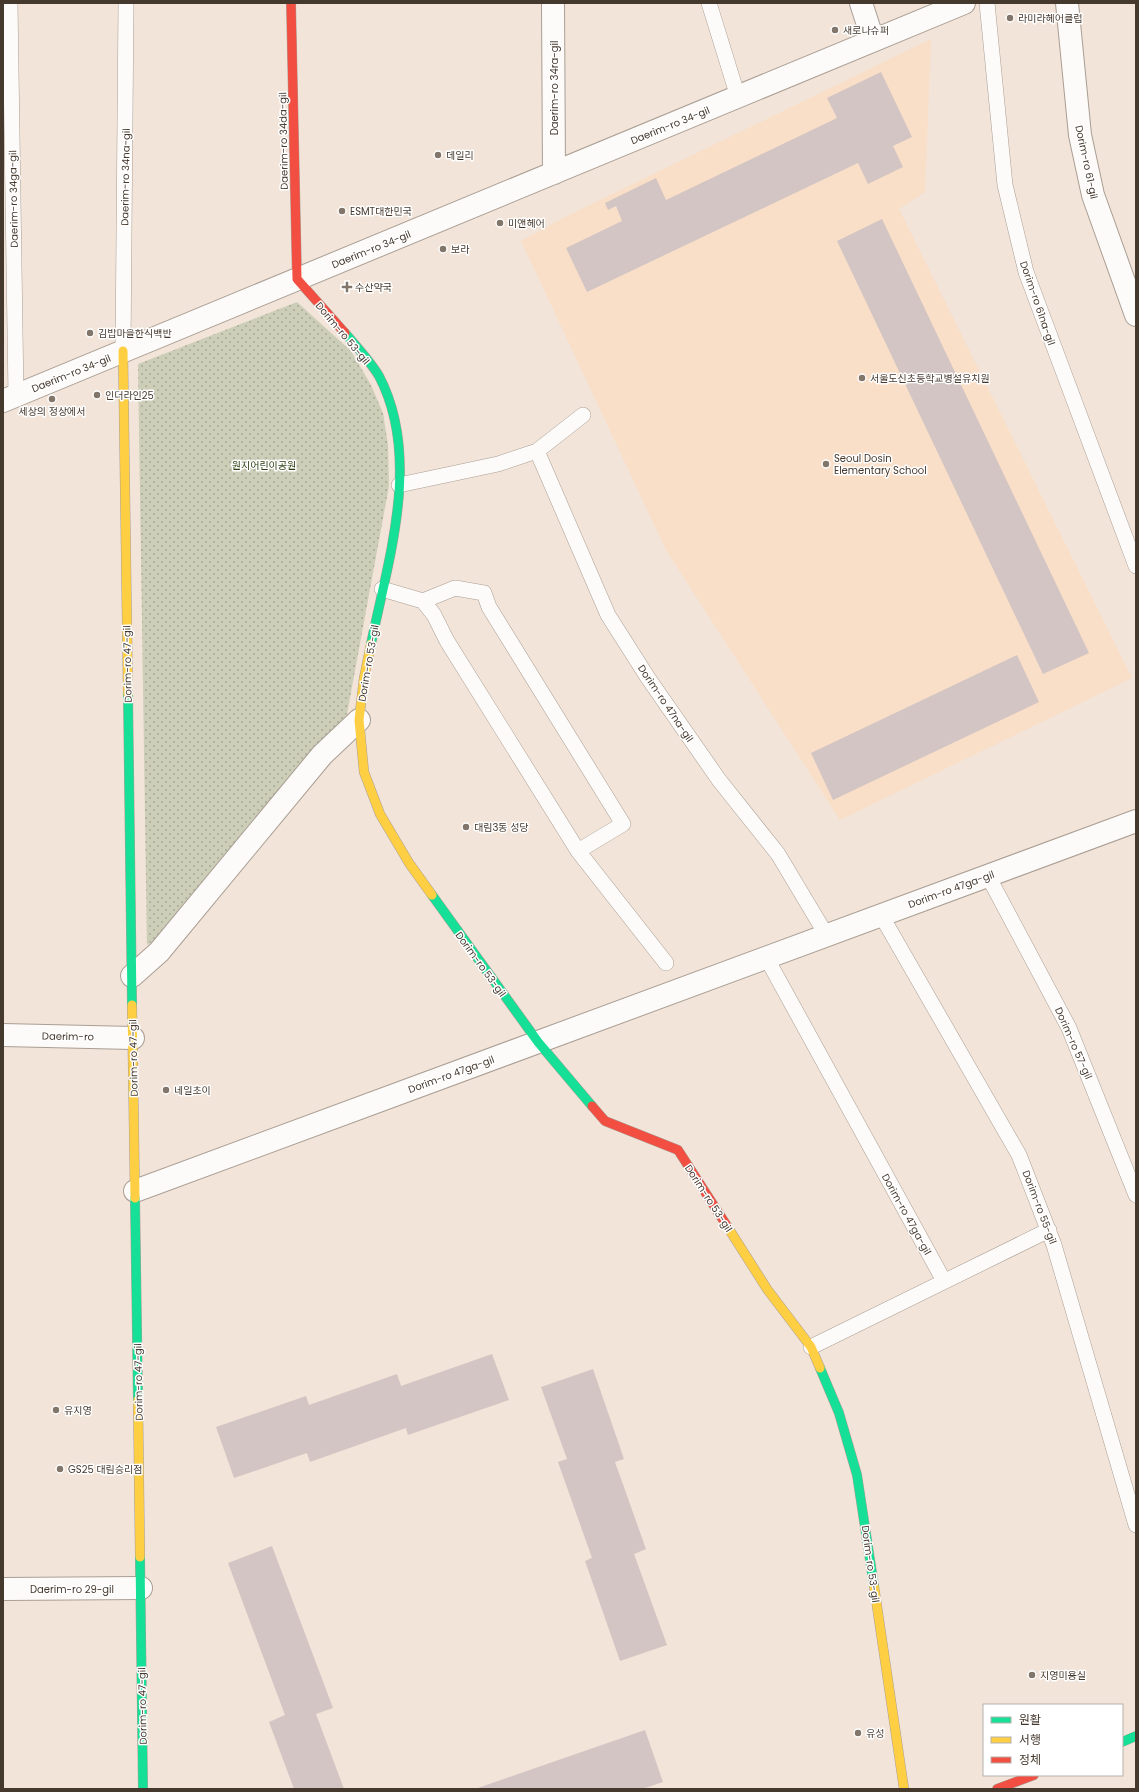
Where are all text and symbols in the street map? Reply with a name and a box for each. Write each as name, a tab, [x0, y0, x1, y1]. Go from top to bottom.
place label: 라미라헤어클럽	[1018, 11, 1082, 26]
marker: 라미라헤어클럽	[1005, 13, 1015, 23]
place label: 새로나슈퍼	[843, 23, 889, 38]
marker: 새로나슈퍼	[830, 25, 840, 35]
street label: Daerim-ro 34ra-gil	[547, 41, 562, 135]
street label: Daerim-ro 34da-gil	[275, 92, 292, 190]
street label: Daerim-ro 34-gil	[628, 103, 712, 148]
street label: Dorim-ro 61-gil	[1071, 124, 1102, 200]
street label: Daerim-ro 34na-gil	[117, 128, 134, 226]
place label: 데일리	[446, 148, 474, 163]
street label: Daerim-ro 34ga-gil	[5, 150, 22, 248]
marker: 데일리	[433, 150, 443, 160]
place label: ESMT대한민국	[350, 204, 412, 219]
marker: ESMT대한민국	[337, 206, 347, 216]
place label: 미앤헤어	[508, 216, 545, 231]
marker: 미앤헤어	[495, 218, 505, 228]
street label: Daerim-ro 34-gil	[329, 227, 413, 272]
place label: 보라	[451, 242, 470, 257]
marker: 보라	[438, 244, 448, 254]
street label: Dorim-ro 61na-gil	[1016, 259, 1059, 347]
place label: 수산약국	[355, 280, 392, 295]
marker: 수산약국	[342, 282, 352, 292]
street label: Dorim-ro 53-gil	[312, 299, 373, 368]
place label: 김밥마을한식백반	[98, 326, 172, 341]
marker: 김밥마을한식백반	[85, 328, 95, 338]
street label: Daerim-ro 34-gil	[29, 351, 113, 396]
place label: 서울도신초등학교병설유치원	[870, 371, 990, 386]
marker: 서울도신초등학교병설유치원	[857, 373, 867, 383]
place label: 인더라인25	[105, 388, 154, 403]
marker: 인더라인25	[92, 390, 102, 400]
marker: 세상의 정상에서	[47, 394, 57, 404]
place label: 세상의 정상에서	[18, 404, 86, 419]
place label: Seoul Dosin Elementary School	[834, 451, 927, 478]
park label: 원지어린이공원	[232, 458, 296, 473]
marker: Seoul Dosin Elementary School	[821, 459, 831, 469]
street label: Dorim-ro 53-gil	[354, 624, 383, 703]
street label: Dorim-ro 47-gil	[119, 625, 136, 703]
street label: Dorim-ro 47na-gil	[634, 662, 697, 745]
place label: 대림3동 성당	[474, 820, 529, 835]
marker: 대림3동 성당	[461, 822, 471, 832]
street label: Dorim-ro 47ga-gil	[906, 867, 996, 912]
street label: Dorim-ro 53-gil	[452, 928, 509, 1000]
street label: Dorim-ro 57-gil	[1051, 1005, 1096, 1082]
street label: Dorim-ro 47-gil	[125, 1019, 142, 1097]
street label: Daerim-ro	[42, 1029, 94, 1044]
street label: Dorim-ro 47ga-gil	[406, 1052, 496, 1097]
place label: 네일초이	[174, 1083, 211, 1098]
marker: 네일초이	[161, 1085, 171, 1095]
street label: Dorim-ro 53-gil	[681, 1162, 736, 1235]
street label: Dorim-ro 55-gil	[1019, 1168, 1061, 1246]
street label: Dorim-ro 47ga-gil	[878, 1171, 935, 1258]
street label: Dorim-ro 47-gil	[130, 1343, 147, 1421]
place label: 유지영	[64, 1403, 92, 1418]
marker: 유지영	[51, 1405, 61, 1415]
place label: GS25 대림승리점	[68, 1462, 142, 1477]
marker: GS25 대림승리점	[55, 1464, 65, 1474]
street label: Dorim-ro 53-gil	[858, 1525, 883, 1604]
street label: Daerim-ro 29-gil	[30, 1582, 114, 1597]
street label: Dorim-ro 47-gil	[134, 1667, 151, 1745]
place label: 지영미용실	[1040, 1668, 1086, 1683]
marker: 지영미용실	[1027, 1670, 1037, 1680]
legend	[983, 1704, 1123, 1776]
text: 원활	[1019, 1711, 1041, 1728]
place label: 유성	[866, 1726, 884, 1741]
marker: 유성	[853, 1728, 863, 1738]
text: 서행	[1019, 1731, 1041, 1748]
text: 정체	[1019, 1751, 1041, 1768]

